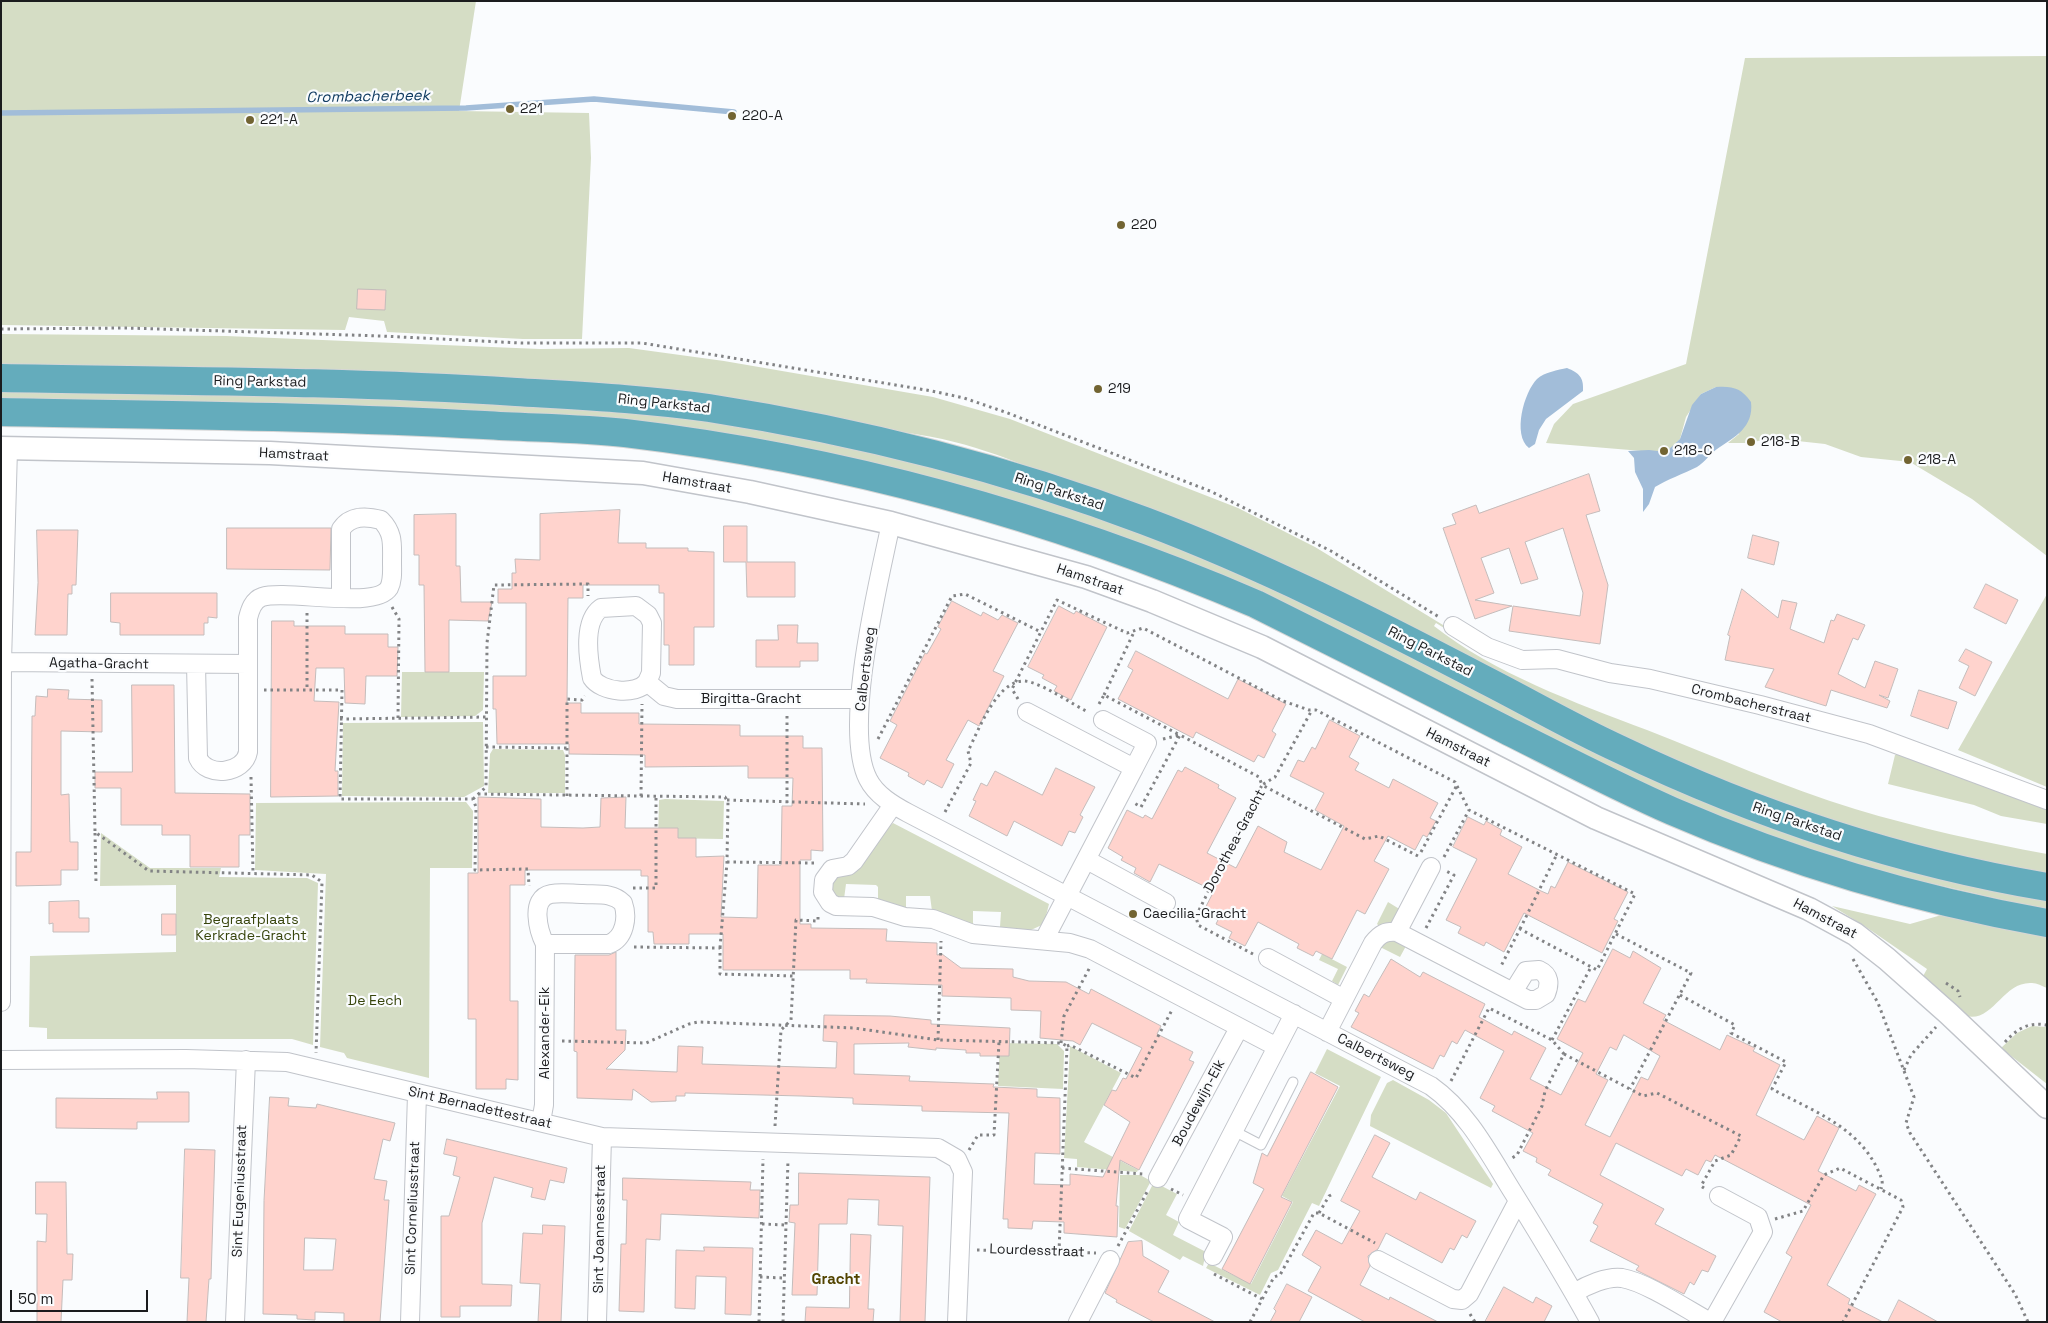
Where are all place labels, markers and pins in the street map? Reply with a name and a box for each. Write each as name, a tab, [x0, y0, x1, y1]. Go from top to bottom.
place label: 221	[520, 101, 543, 117]
marker: 221	[504, 103, 516, 115]
place label: 220-A	[742, 108, 783, 124]
marker: 220-A	[726, 110, 738, 122]
place label: 221-A	[260, 112, 298, 128]
marker: 221-A	[244, 114, 256, 126]
place label: 220	[1131, 217, 1157, 233]
marker: 220	[1115, 219, 1127, 231]
place label: 219	[1108, 381, 1131, 397]
marker: 219	[1092, 383, 1104, 395]
place label: 218-B	[1761, 434, 1800, 450]
marker: 218-B	[1745, 436, 1757, 448]
place label: 218-C	[1674, 443, 1712, 459]
marker: 218-C	[1658, 445, 1670, 457]
place label: 218-A	[1918, 452, 1956, 468]
marker: 218-A	[1902, 454, 1914, 466]
place label: Caecilia-Gracht	[1143, 906, 1246, 922]
marker: Caecilia-Gracht	[1127, 908, 1139, 920]

